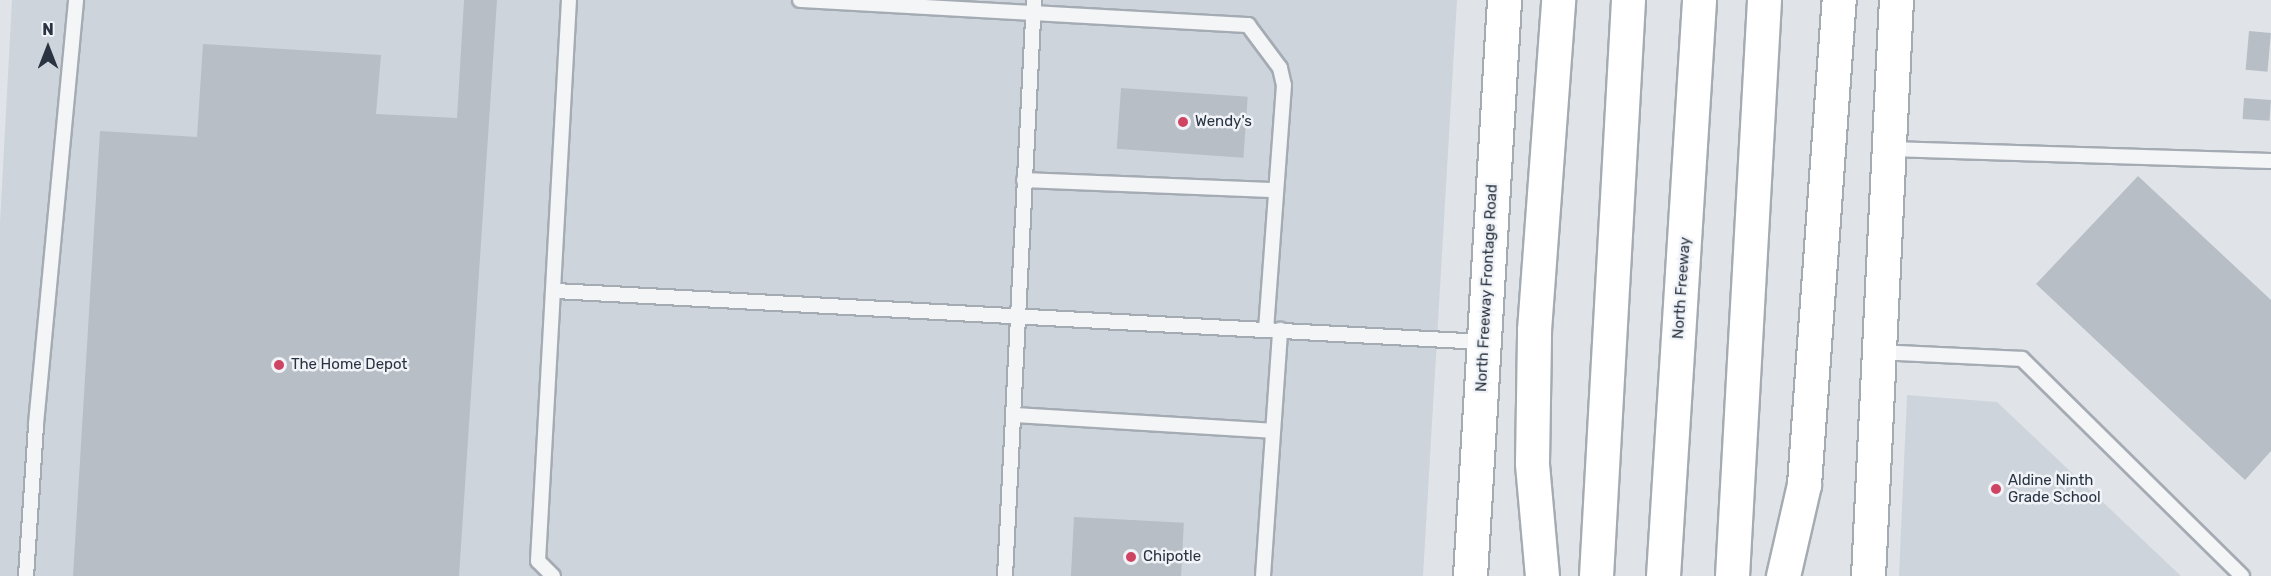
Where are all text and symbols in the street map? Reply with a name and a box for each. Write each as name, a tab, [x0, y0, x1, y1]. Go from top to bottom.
north arrow	[18, 18, 78, 78]
text: N	[42, 20, 54, 39]
place label: Wendy's	[1195, 113, 1252, 131]
marker: Wendy's	[1176, 115, 1190, 129]
street label: North Freeway Frontage Road	[1473, 183, 1501, 393]
street label: North Freeway	[1669, 236, 1695, 340]
place label: The Home Depot	[291, 356, 407, 374]
marker: The Home Depot	[272, 358, 286, 372]
place label: Aldine Ninth Grade School	[2008, 471, 2101, 506]
marker: Aldine Ninth Grade School	[1989, 482, 2003, 496]
place label: Chipotle	[1143, 548, 1201, 566]
marker: Chipotle	[1124, 550, 1138, 564]

